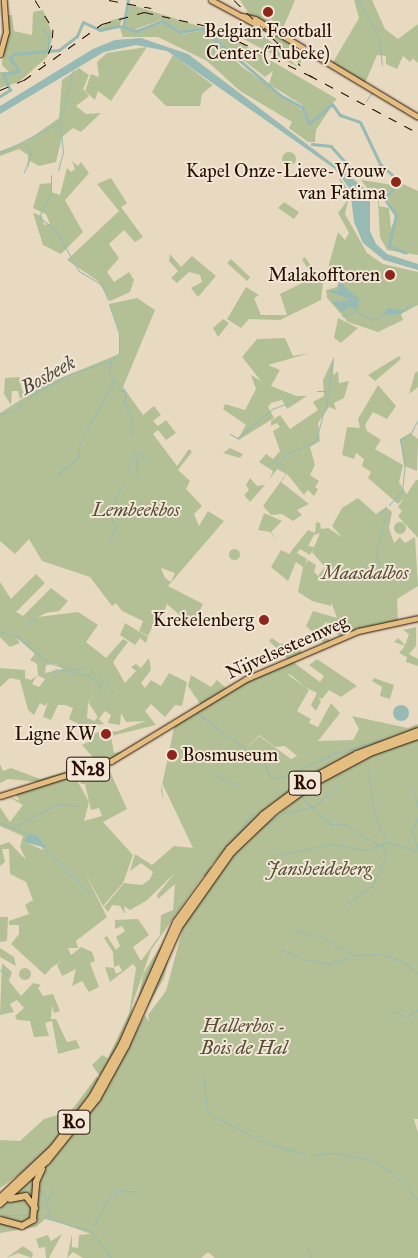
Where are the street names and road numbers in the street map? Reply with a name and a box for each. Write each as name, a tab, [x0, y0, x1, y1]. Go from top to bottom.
street label: Nijvelsesteenweg	[222, 610, 352, 684]
road number: N28	[66, 754, 110, 784]
road number: R0	[288, 768, 322, 798]
road number: R0	[56, 1106, 92, 1138]

